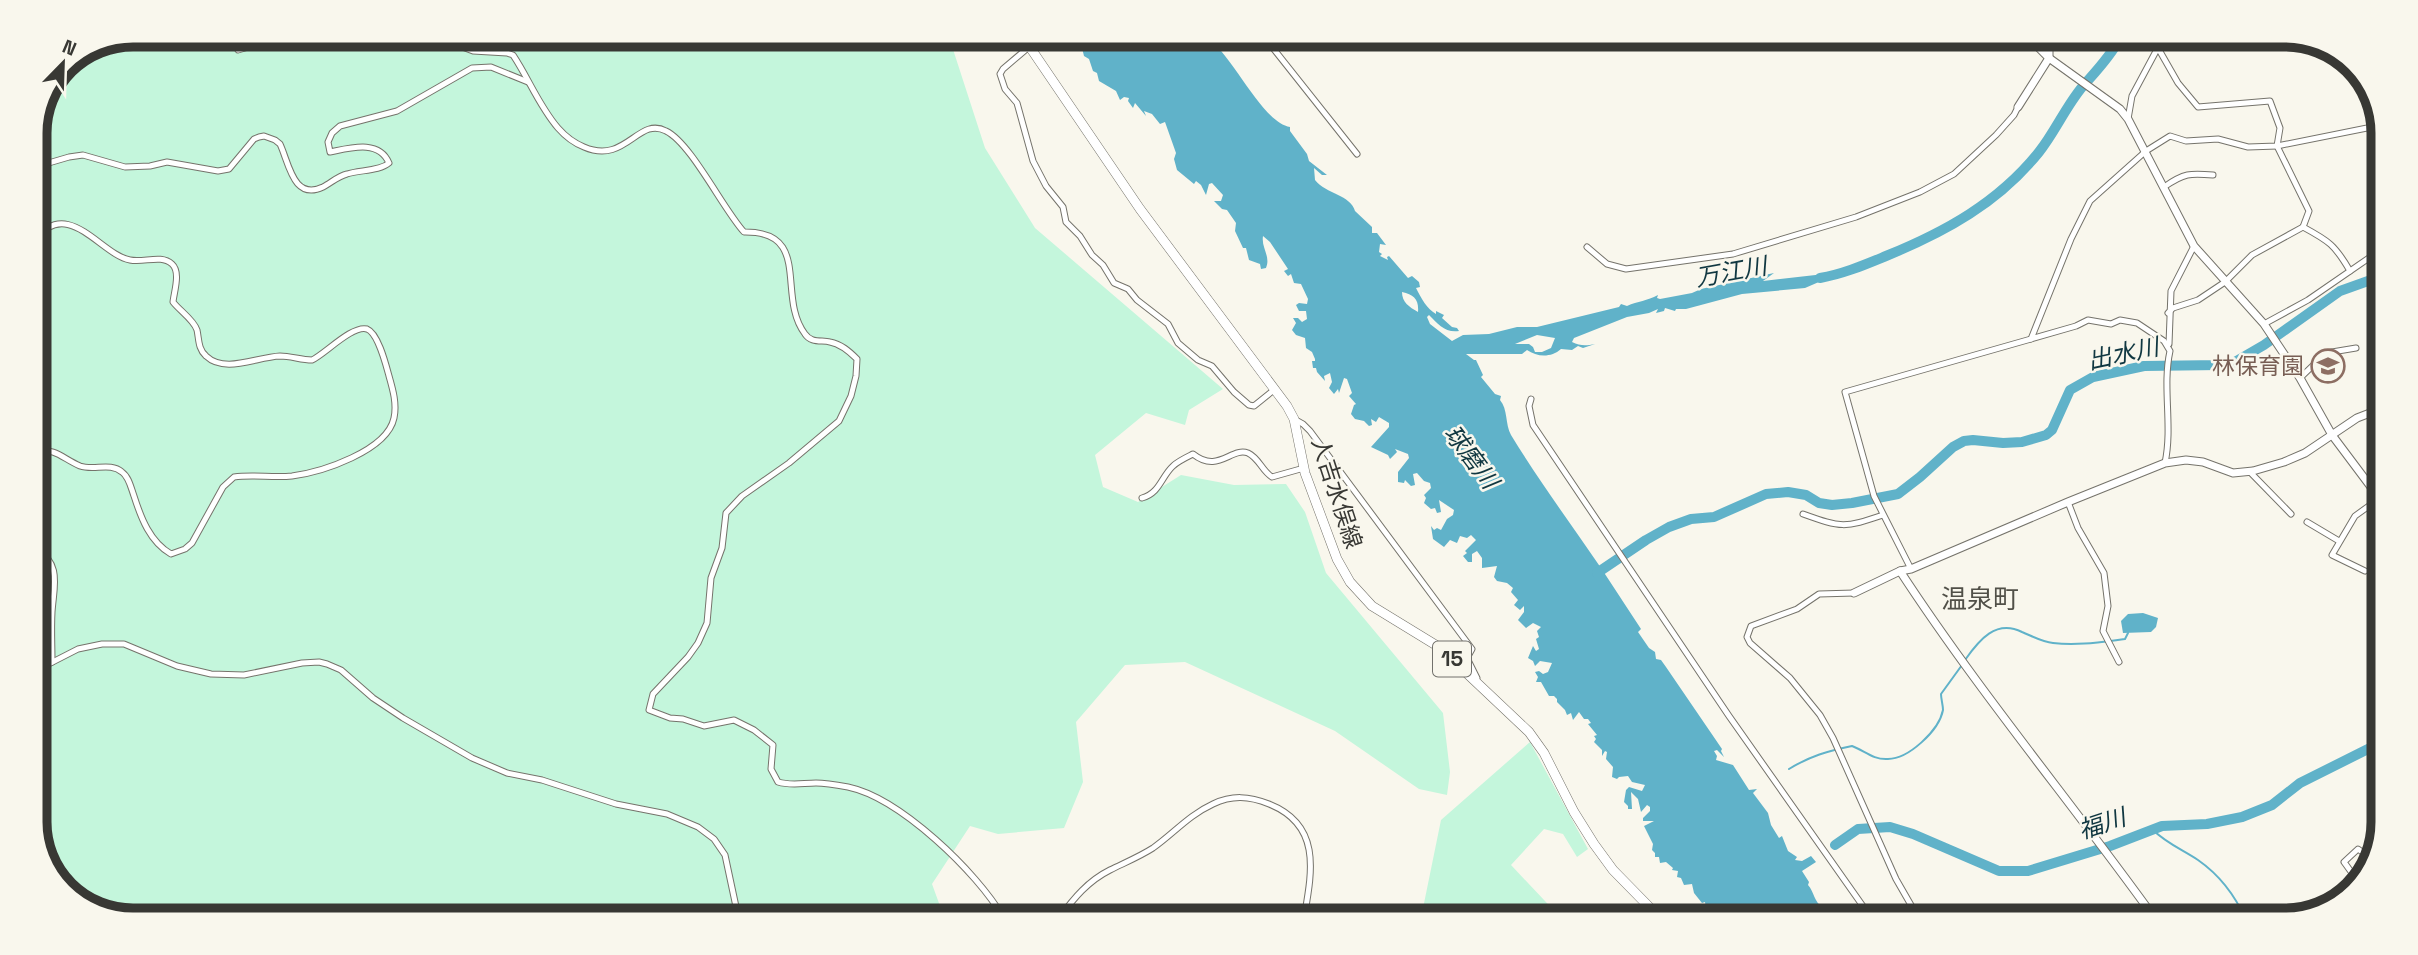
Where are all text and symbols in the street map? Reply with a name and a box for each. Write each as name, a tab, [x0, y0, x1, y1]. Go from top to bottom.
north arrow	[28, 28, 98, 98]
text: N	[59, 34, 80, 62]
water label: 万江川	[1693, 249, 1772, 293]
water label: 出水川	[2084, 330, 2164, 376]
school or university icon: 林保育園	[2309, 347, 2347, 385]
place label: 林保育園	[2212, 351, 2304, 381]
water label: 球磨川	[1437, 419, 1507, 497]
street label: 人吉水俣線	[1305, 434, 1369, 552]
district label: 温泉町	[1941, 582, 2019, 616]
road number: 15	[1433, 642, 1471, 676]
water label: 福川	[2074, 800, 2132, 846]

